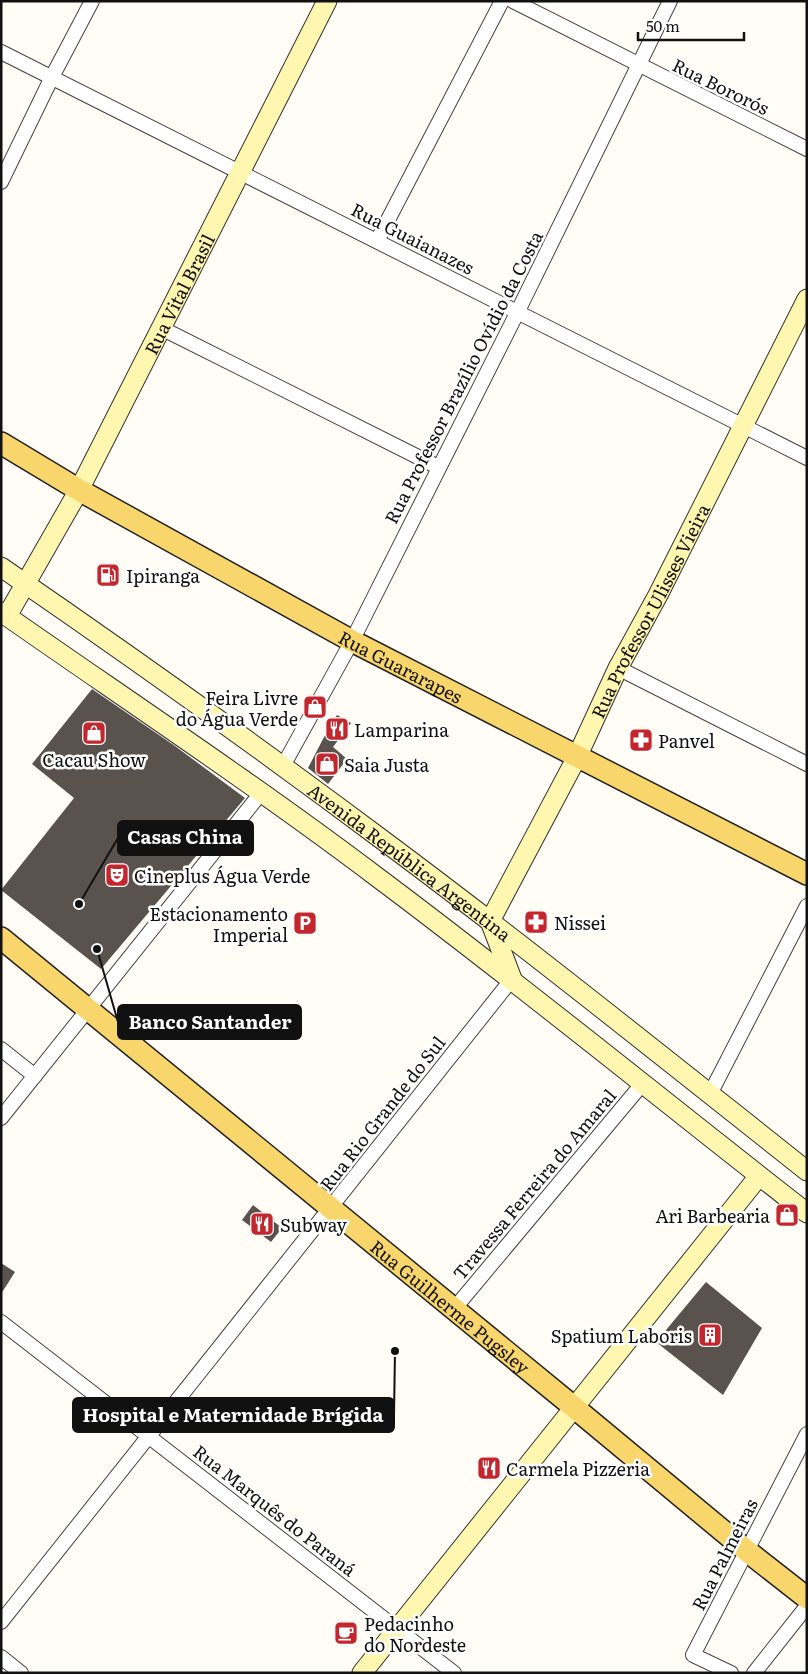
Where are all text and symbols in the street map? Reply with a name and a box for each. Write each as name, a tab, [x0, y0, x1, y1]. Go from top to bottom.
scale bar	[638, 10, 744, 42]
text: 50 m	[646, 14, 680, 37]
street label: Rua Bororós	[668, 51, 774, 121]
street label: Rua Guaianazes	[347, 195, 479, 281]
street label: Rua Professor Brazílio Ovídio da Costa	[377, 226, 549, 528]
street label: Rua Vital Brasil	[137, 229, 220, 359]
street label: Rua Professor Ulisses Vieira	[583, 498, 716, 722]
fuel station icon: Ipiranga	[95, 562, 121, 588]
place label: Ipiranga	[126, 562, 200, 589]
street label: Rua Guararapes	[334, 623, 468, 709]
place label: Feira Livre do Água Verde	[176, 684, 298, 732]
shop icon: Feira Livre do Água Verde	[302, 694, 328, 720]
restaurant icon: Lamparina	[324, 716, 350, 742]
place label: Lamparina	[354, 716, 449, 743]
shop icon: Cacau Show	[81, 720, 107, 746]
pharmacy icon: Panvel	[628, 727, 654, 753]
place label: Panvel	[658, 727, 715, 754]
place label: Cacau Show	[42, 746, 146, 773]
shop icon: Saia Justa	[314, 751, 340, 777]
place label: Saia Justa	[344, 751, 430, 778]
street label: Avenida República Argentina	[303, 776, 518, 947]
callout: Casas China	[118, 821, 253, 855]
text: Casas China	[127, 822, 243, 850]
theatre icon: Cineplus Água Verde	[104, 862, 130, 888]
place label: Cineplus Água Verde	[134, 862, 310, 889]
place label: Estacionamento Imperial	[149, 900, 288, 948]
pharmacy icon: Nissei	[523, 909, 549, 935]
place label: Nissei	[554, 909, 606, 936]
parking icon: Estacionamento Imperial	[292, 910, 318, 936]
callout: Banco Santander	[118, 1005, 301, 1039]
text: Banco Santander	[128, 1007, 292, 1035]
street label: Rua Rio Grande do Sul	[313, 1030, 451, 1196]
street label: Travessa Ferreira do Amaral	[446, 1083, 622, 1285]
place label: Ari Barbearia	[655, 1202, 770, 1229]
shop icon: Ari Barbearia	[774, 1202, 800, 1228]
restaurant icon: Subway	[249, 1211, 275, 1237]
place label: Subway	[280, 1211, 347, 1238]
street label: Rua Guilherme Pugsley	[365, 1233, 537, 1380]
place label: Spatium Laboris	[551, 1322, 692, 1349]
building icon: Spatium Laboris	[697, 1322, 723, 1348]
callout: Hospital e Maternidade Brígida	[73, 1398, 394, 1432]
text: Hospital e Maternidade Brígida	[82, 1400, 384, 1428]
street label: Rua Marquês do Paraná	[188, 1438, 362, 1582]
restaurant icon: Carmela Pizzeria	[476, 1455, 502, 1481]
place label: Carmela Pizzeria	[506, 1455, 650, 1482]
street label: Rua Palmeiras	[684, 1493, 764, 1615]
place label: Pedacinho do Nordeste	[364, 1610, 466, 1658]
cafe icon: Pedacinho do Nordeste	[333, 1620, 359, 1646]

